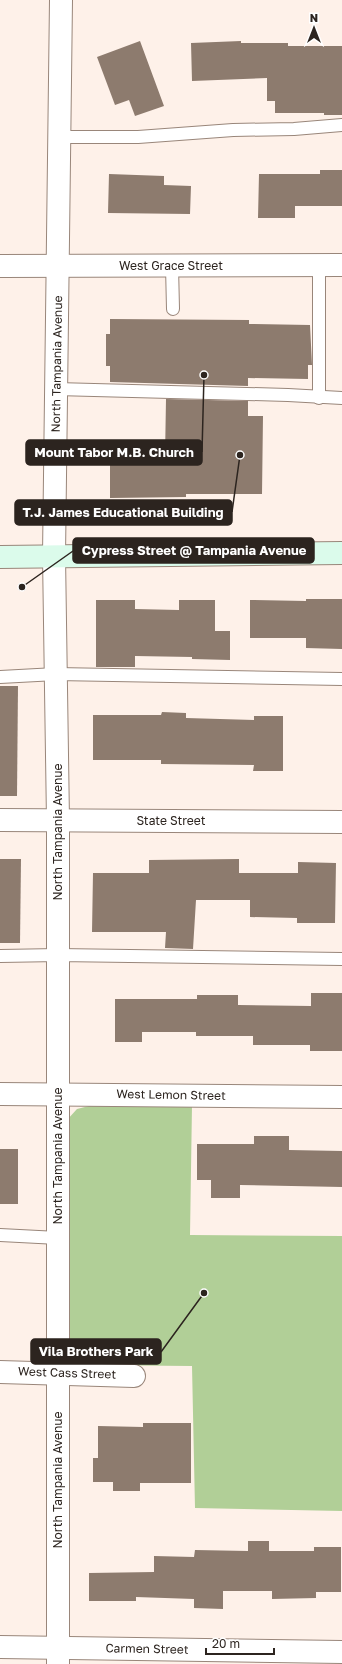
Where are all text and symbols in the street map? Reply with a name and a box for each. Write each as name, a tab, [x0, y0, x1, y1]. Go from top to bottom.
north arrow	[294, 8, 334, 48]
text: N	[310, 11, 318, 24]
street label: West Grace Street	[119, 258, 223, 273]
street label: North Tampania Avenue	[48, 295, 65, 433]
callout: Mount Tabor M.B. Church	[26, 440, 202, 465]
text: Mount Tabor M.B. Church	[34, 444, 194, 460]
callout: T.J. James Educational Building	[15, 500, 232, 525]
text: T.J. James Educational Building	[22, 504, 224, 520]
callout: Cypress Street @ Tampania Avenue	[73, 538, 314, 563]
text: Cypress Street @ Tampania Avenue	[82, 542, 307, 558]
street label: North Tampania Avenue	[50, 763, 65, 901]
street label: State Street	[136, 813, 206, 828]
street label: West Lemon Street	[116, 1086, 226, 1103]
street label: North Tampania Avenue	[50, 1087, 65, 1225]
callout: Vila Brothers Park	[31, 1339, 161, 1364]
text: Vila Brothers Park	[39, 1343, 154, 1359]
street label: West Cass Street	[18, 1363, 117, 1382]
street label: North Tampania Avenue	[50, 1411, 65, 1549]
scale bar	[206, 1630, 274, 1656]
text: 20 m	[212, 1636, 240, 1651]
street label: Carmen Street	[105, 1640, 189, 1657]

